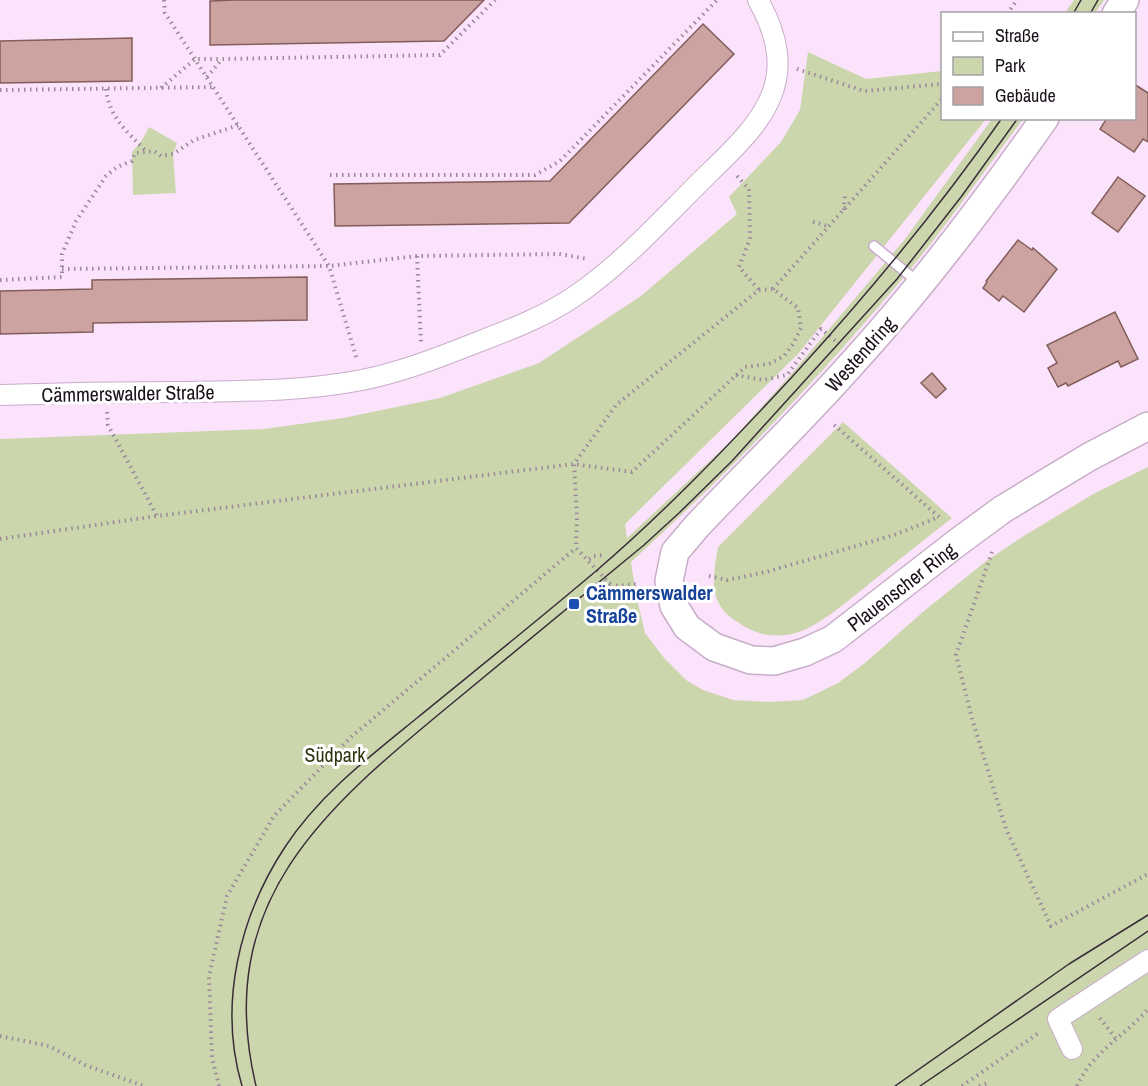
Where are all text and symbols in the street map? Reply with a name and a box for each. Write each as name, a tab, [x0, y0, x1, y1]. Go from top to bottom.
legend	[941, 12, 1136, 120]
text: Straße	[995, 23, 1039, 48]
text: Park	[995, 53, 1026, 78]
text: Gebäude	[995, 83, 1056, 108]
street label: Westendring	[819, 311, 901, 397]
street label: Cämmerswalder Straße	[41, 378, 215, 408]
street label: Plauenscher Ring	[841, 536, 961, 637]
place label: Cämmerswalder Straße	[586, 579, 713, 629]
marker: Cämmerswalder Straße	[567, 597, 581, 611]
park label: Südpark	[304, 741, 366, 768]

